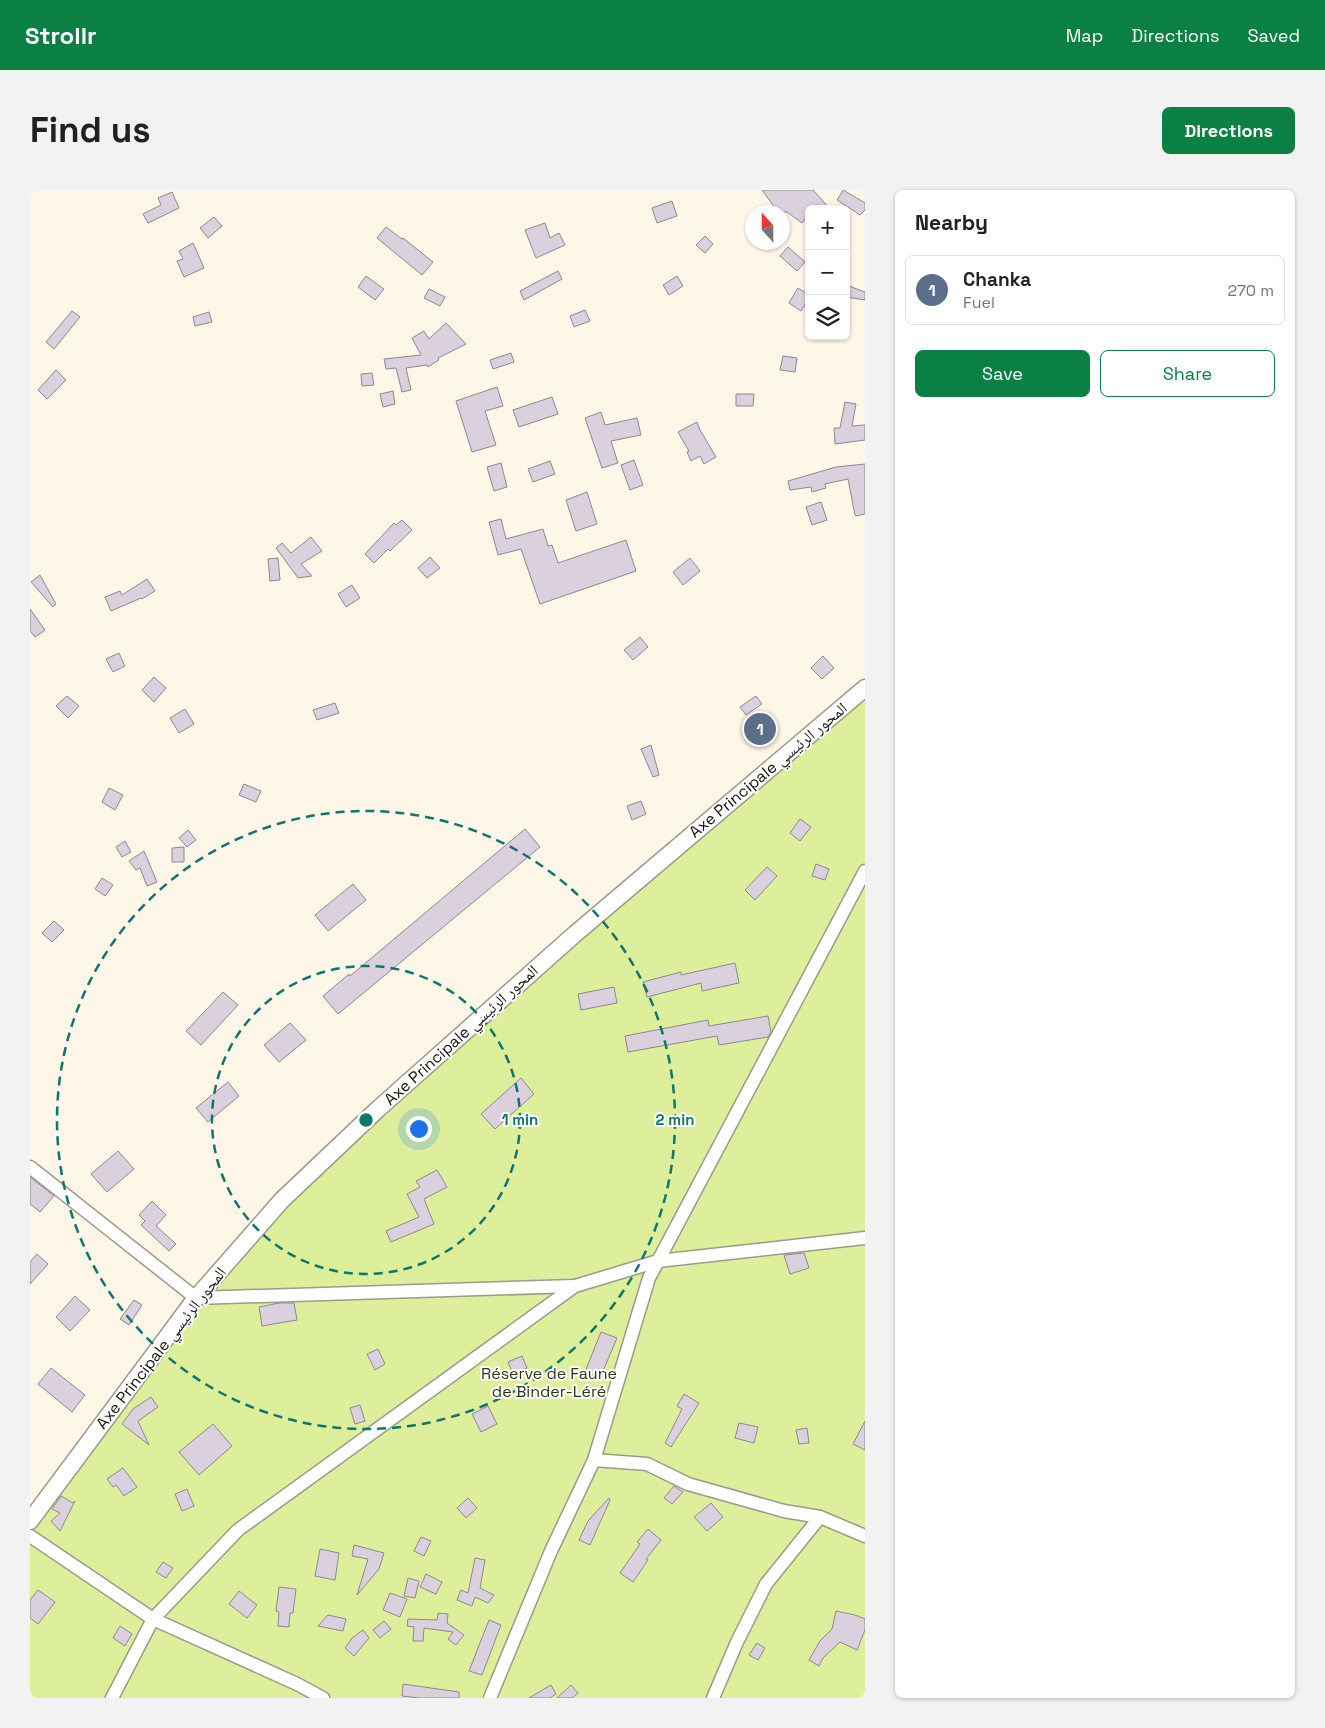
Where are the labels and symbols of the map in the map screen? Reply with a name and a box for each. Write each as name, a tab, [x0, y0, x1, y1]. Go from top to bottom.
north arrow	[745, 205, 790, 250]
street label: Axe Principale المحور الرئيسي	[685, 698, 853, 844]
pin: 1	[744, 710, 776, 748]
street label: Axe Principale المحور الرئيسي	[380, 960, 544, 1111]
text: 1 min	[502, 1110, 538, 1129]
text: 2 min	[656, 1110, 694, 1129]
centre of rings	[357, 1111, 375, 1129]
your location	[406, 1116, 432, 1142]
street label: Axe Principale المحور الرئيسي	[91, 1263, 233, 1435]
park label: Réserve de Faune de Binder-Léré	[481, 1363, 617, 1402]

